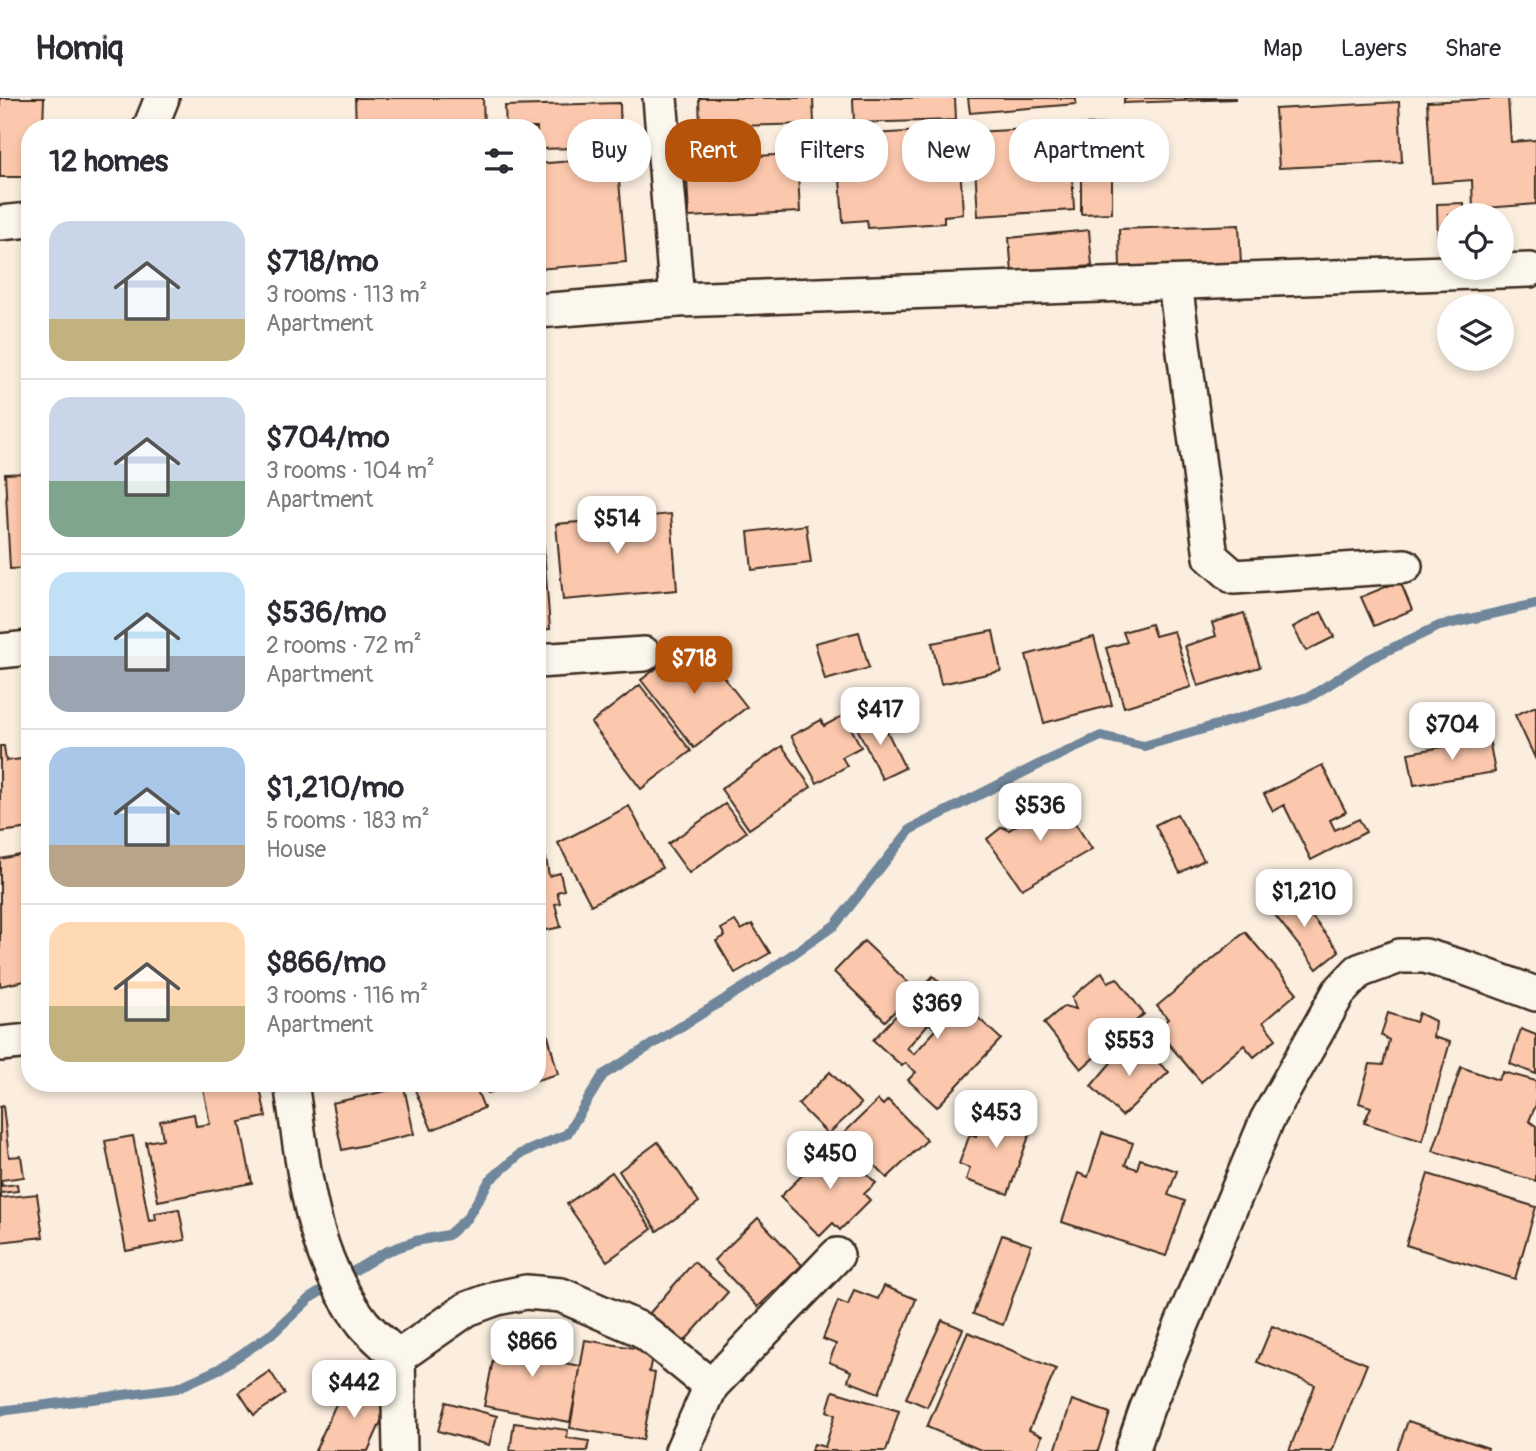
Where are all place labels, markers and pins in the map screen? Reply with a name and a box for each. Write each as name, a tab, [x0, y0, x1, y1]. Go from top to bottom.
pin: $514	[576, 496, 658, 556]
pin: $718	[653, 636, 735, 696]
pin: $417	[839, 688, 921, 747]
pin: $704	[1411, 702, 1493, 762]
pin: $536	[999, 784, 1081, 843]
pin: $1,210	[1247, 870, 1361, 929]
pin: $369	[896, 982, 978, 1041]
pin: $553	[1088, 1018, 1170, 1078]
pin: $453	[955, 1090, 1037, 1150]
pin: $450	[789, 1132, 871, 1191]
pin: $866	[491, 1320, 573, 1379]
pin: $442	[313, 1360, 395, 1420]

